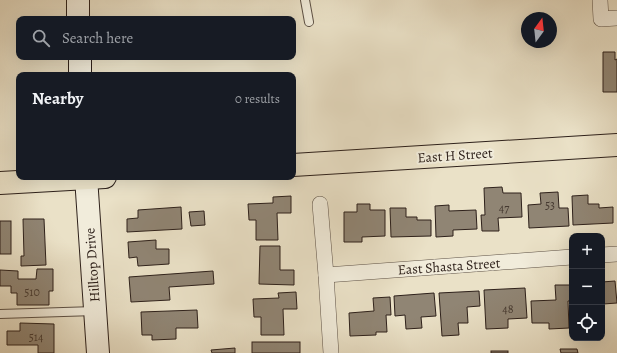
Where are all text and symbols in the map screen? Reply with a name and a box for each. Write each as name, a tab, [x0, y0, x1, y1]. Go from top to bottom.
north arrow	[521, 12, 557, 48]
search box	[16, 16, 296, 60]
icon: search	[30, 27, 52, 49]
text: Search here	[62, 28, 133, 48]
text: Nearby	[32, 87, 83, 110]
text: 0 results	[235, 90, 280, 107]
street label: East H Street	[417, 143, 494, 168]
house number: 53	[545, 197, 555, 213]
house number: 47	[499, 200, 510, 216]
street label: Hilltop Drive	[80, 227, 105, 303]
map controls	[569, 233, 605, 341]
button: +	[569, 233, 605, 269]
street label: East Shasta Street	[397, 253, 501, 280]
button: −	[569, 269, 605, 305]
house number: 510	[24, 284, 40, 300]
house number: 48	[502, 301, 514, 317]
button: locate	[569, 305, 605, 341]
house number: 514	[29, 329, 44, 345]

